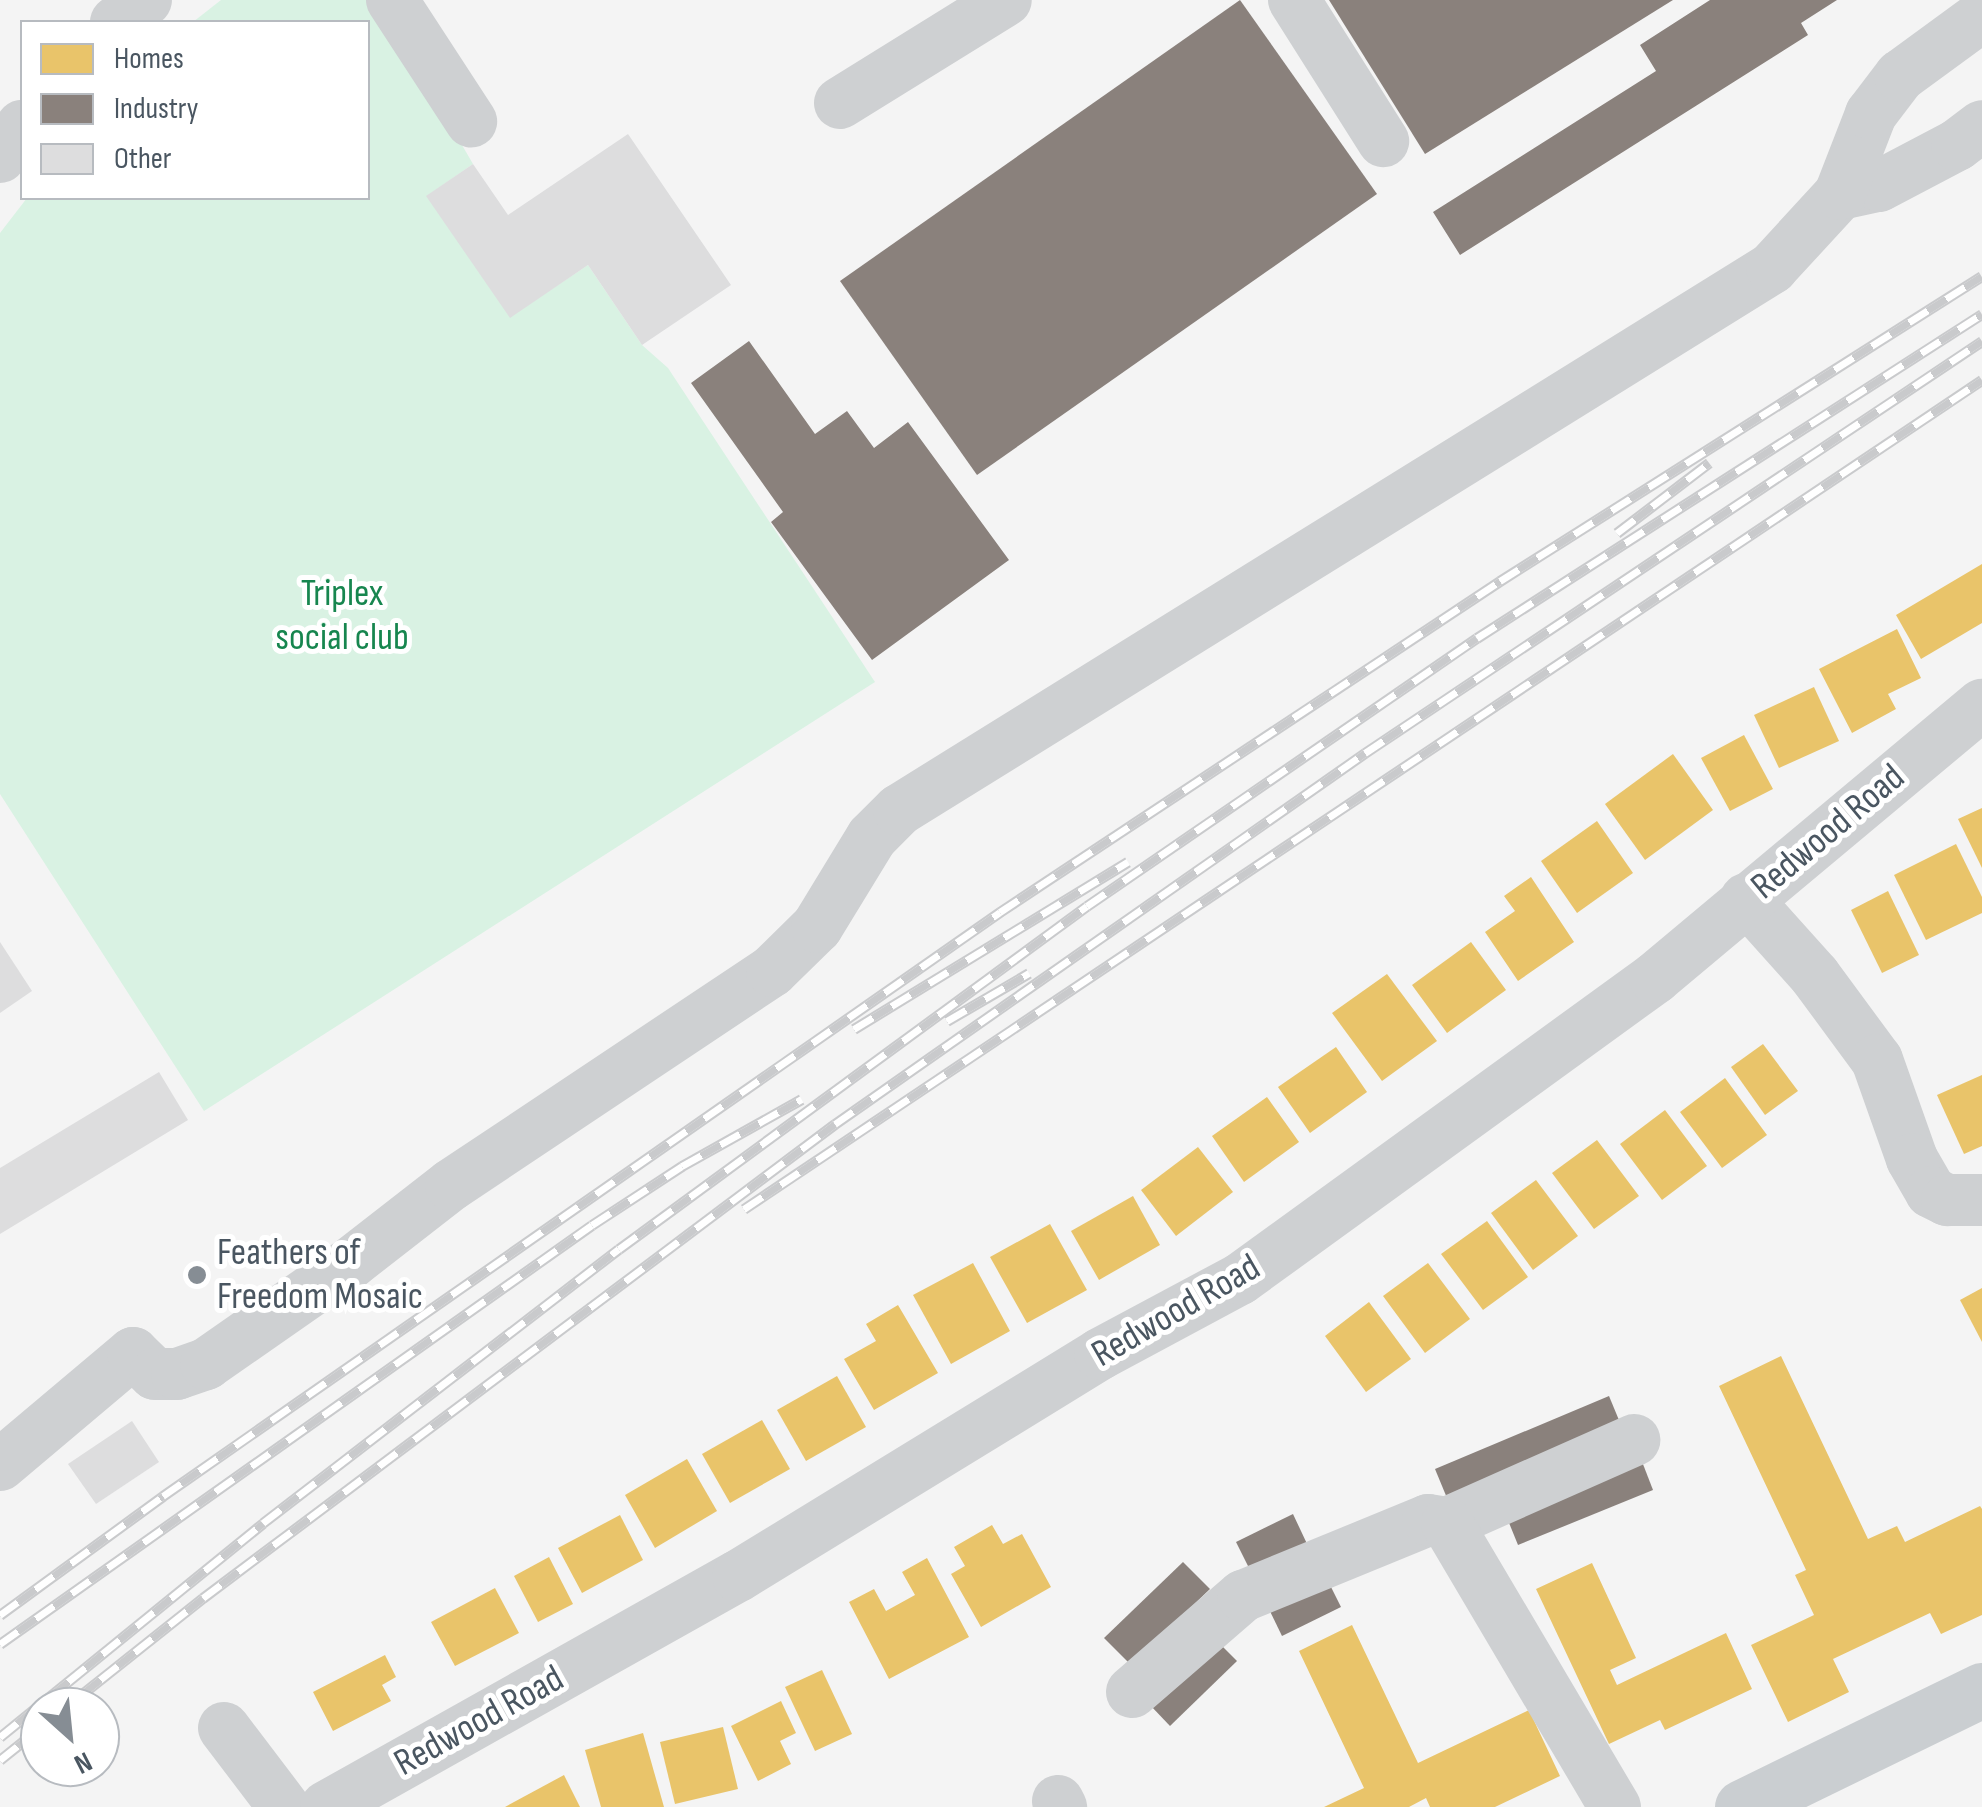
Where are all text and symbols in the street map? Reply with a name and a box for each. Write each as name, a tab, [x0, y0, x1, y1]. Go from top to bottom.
legend	[20, 20, 370, 200]
text: Homes	[114, 41, 184, 77]
text: Industry	[114, 91, 198, 127]
text: Other	[114, 141, 171, 177]
park label: Triplex social club	[275, 571, 409, 660]
street label: Redwood Road	[1742, 755, 1914, 909]
place label: Feathers of Freedom Mosaic	[217, 1230, 423, 1320]
street label: Redwood Road	[1084, 1245, 1268, 1377]
marker: Feathers of Freedom Mosaic	[186, 1264, 208, 1286]
street label: Redwood Road	[387, 1656, 571, 1786]
north arrow	[20, 1687, 120, 1787]
text: N	[69, 1744, 97, 1780]

